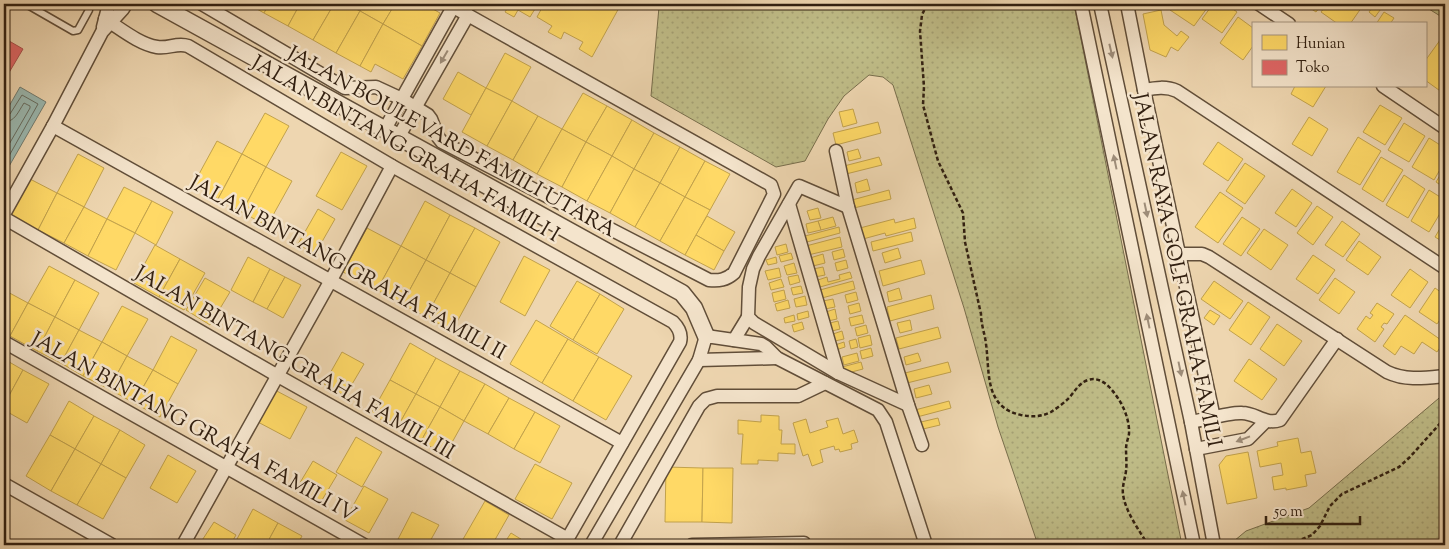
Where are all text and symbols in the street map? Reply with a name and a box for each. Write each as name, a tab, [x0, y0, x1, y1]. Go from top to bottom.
legend	[1252, 22, 1426, 88]
text: Hunian	[1296, 34, 1346, 55]
street label: JALAN BOULEVARD FAMILI UTARA	[280, 39, 621, 246]
one-way arrow	[1107, 44, 1115, 59]
street label: JALAN BINTANG GRAHA FAMILI I	[244, 48, 565, 251]
one-way arrow	[439, 51, 448, 64]
text: Toko	[1296, 58, 1329, 79]
street label: JALAN RAYA GOLF GRAHA FAMILI	[1124, 90, 1228, 450]
one-way arrow	[1111, 154, 1119, 170]
street label: JALAN BINTANG GRAHA FAMILI II	[182, 168, 511, 369]
one-way arrow	[1142, 203, 1150, 218]
street label: JALAN BINTANG GRAHA FAMILI III	[128, 259, 460, 468]
one-way arrow	[1143, 313, 1151, 329]
street label: JALAN BINTANG GRAHA FAMILI IV	[24, 325, 361, 530]
one-way arrow	[1176, 361, 1184, 377]
one-way arrow	[1235, 435, 1250, 443]
one-way arrow	[1180, 490, 1188, 505]
scale bar	[1266, 494, 1360, 526]
text: 50 m	[1273, 502, 1303, 523]

